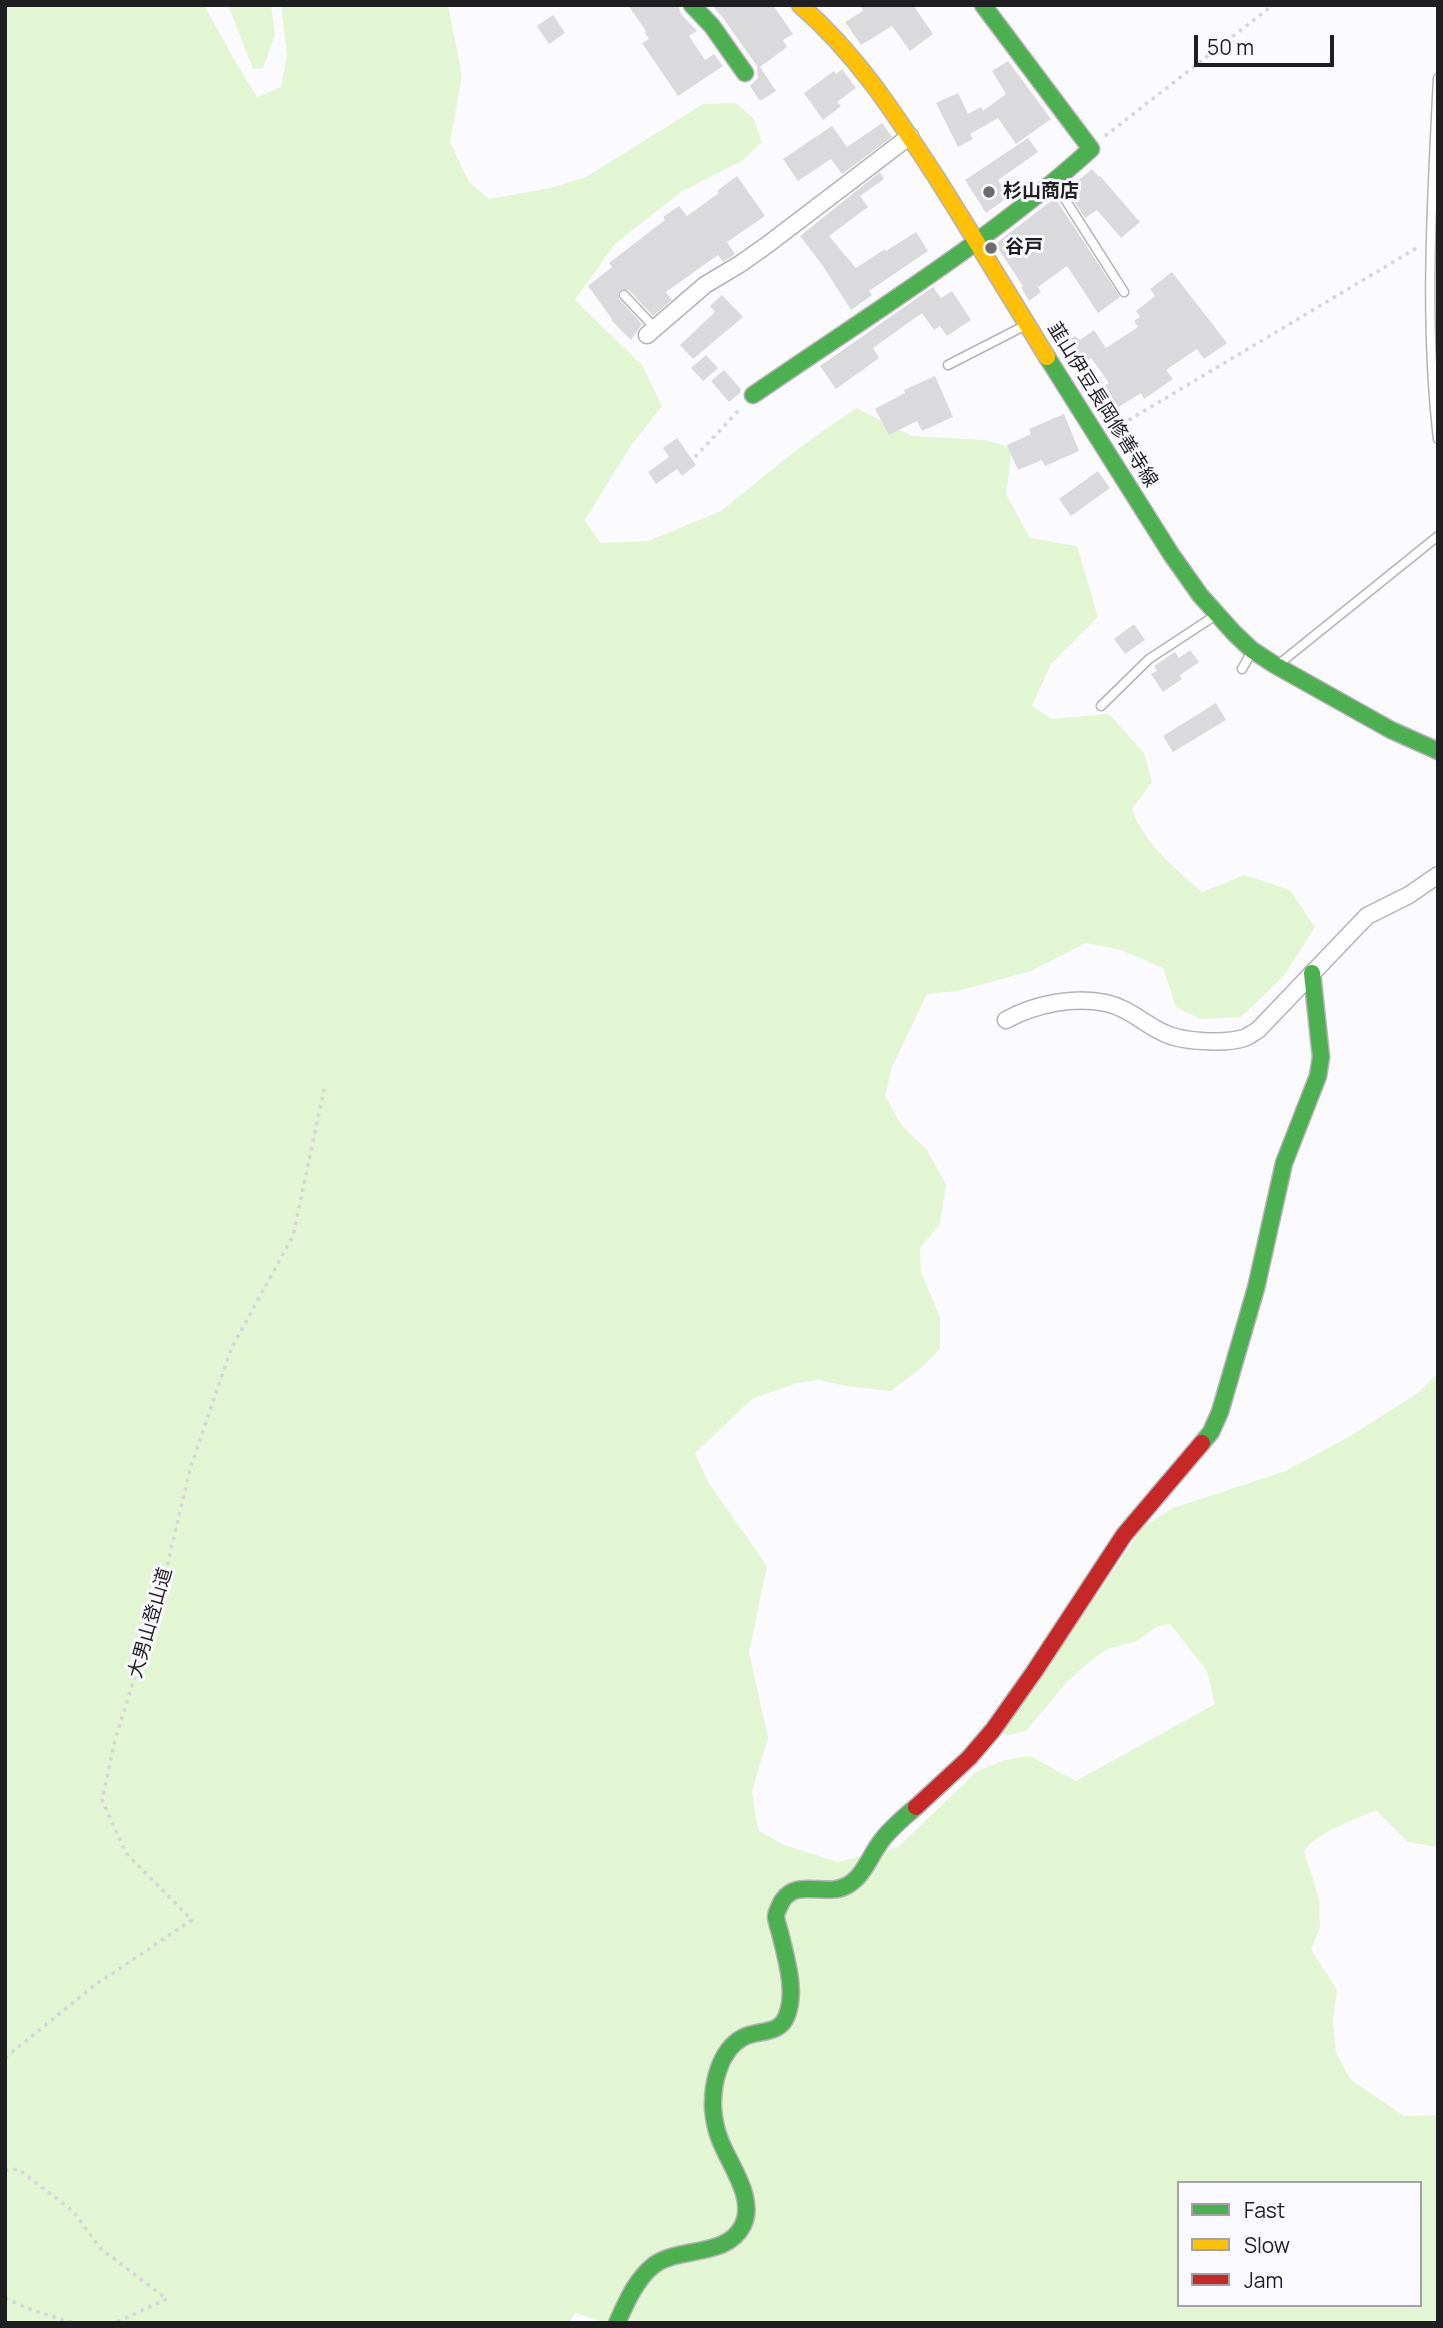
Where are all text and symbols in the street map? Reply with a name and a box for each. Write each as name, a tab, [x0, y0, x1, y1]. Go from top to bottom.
scale bar	[1198, 21, 1338, 65]
text: 50 m	[1207, 33, 1254, 61]
place label: 杉山商店	[1003, 181, 1079, 203]
marker: 杉山商店	[981, 184, 997, 200]
place label: 谷戸	[1005, 237, 1043, 259]
marker: 谷戸	[983, 240, 999, 256]
street label: 韮山伊豆長岡修善寺線	[1042, 318, 1162, 492]
street label: 大男山登山道	[124, 1565, 178, 1681]
legend	[1177, 2181, 1422, 2307]
text: Fast	[1244, 2196, 1285, 2224]
text: Slow	[1244, 2231, 1290, 2259]
text: Jam	[1244, 2266, 1283, 2294]

